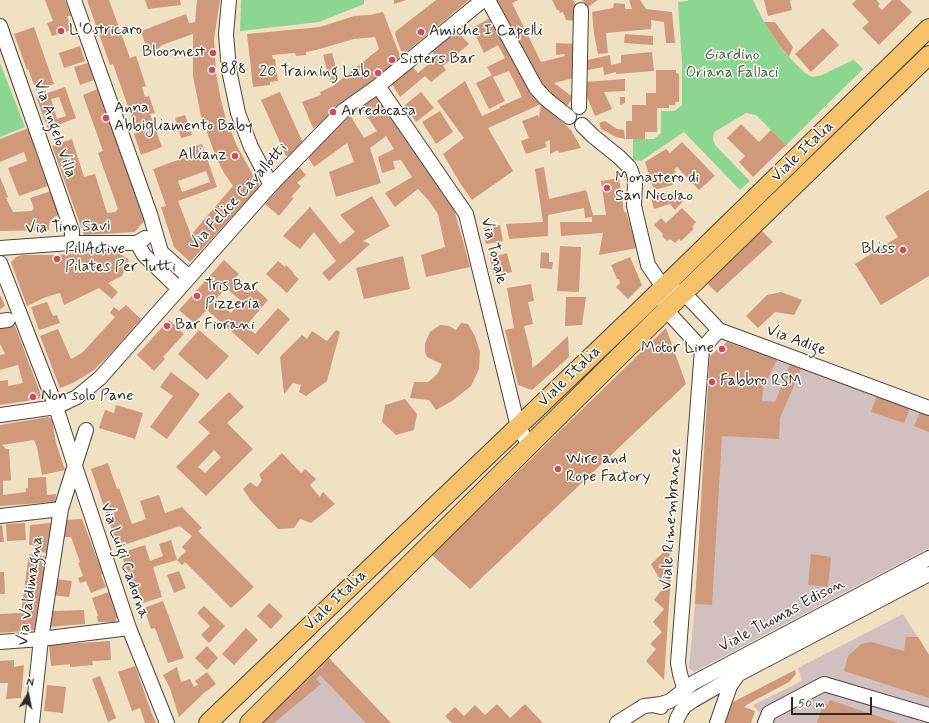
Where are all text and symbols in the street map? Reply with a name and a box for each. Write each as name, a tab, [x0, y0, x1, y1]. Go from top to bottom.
place label: L'Ostricaro	[69, 21, 142, 41]
place label: Amiche I Capelli	[429, 22, 543, 42]
marker: L'Ostricaro	[56, 26, 66, 36]
marker: Amiche I Capelli	[416, 27, 426, 37]
place label: Bloomest	[142, 43, 205, 63]
park label: Giardino Oriana Fallaci	[685, 46, 779, 84]
marker: Bloomest	[208, 48, 218, 58]
place label: Sisters Bar	[400, 50, 475, 70]
marker: Sisters Bar	[387, 55, 397, 65]
place label: 888	[220, 60, 246, 80]
place label: 20 Training Lab	[259, 63, 370, 83]
marker: 888	[207, 65, 217, 75]
marker: 20 Training Lab	[373, 68, 383, 78]
street label: Via Angelo Villa	[28, 78, 80, 180]
place label: Anna Abbigliamento Baby	[114, 99, 253, 137]
place label: Arredocasa	[341, 102, 416, 122]
marker: Arredocasa	[328, 107, 338, 117]
marker: Anna Abbigliamento Baby	[101, 113, 111, 123]
street label: Viale Italia	[768, 117, 838, 187]
street label: Via Felice Cavallotti	[186, 139, 292, 255]
place label: Allianz	[178, 146, 227, 166]
marker: Allianz	[230, 151, 240, 161]
place label: Monastero di San Nicolao	[615, 169, 699, 207]
marker: Monastero di San Nicolao	[602, 183, 612, 193]
street label: Via Tonale	[475, 216, 511, 286]
street label: Via Tino Savi	[25, 217, 111, 239]
place label: PillActive Pilates Per Tutti	[65, 240, 176, 278]
place label: Bliss	[861, 240, 895, 260]
marker: Bliss	[898, 245, 908, 255]
marker: PillActive Pilates Per Tutti	[52, 254, 62, 264]
place label: Tris Bar Pizzeria	[205, 277, 260, 315]
marker: Tris Bar Pizzeria	[192, 291, 202, 301]
place label: Bar Fiorani	[175, 316, 255, 336]
marker: Bar Fiorani	[162, 321, 172, 331]
street label: Via Adige	[763, 321, 829, 361]
place label: Motor Line	[641, 339, 714, 359]
street label: Viale Italia	[535, 342, 605, 412]
marker: Motor Line	[717, 344, 727, 354]
place label: Fabbro RSM	[720, 372, 802, 392]
marker: Fabbro RSM	[707, 377, 717, 387]
place label: Non solo Pane	[41, 387, 133, 407]
marker: Non solo Pane	[28, 392, 38, 402]
street label: Viale Rimembranze	[657, 447, 687, 591]
place label: Wire and Rope Factory	[566, 450, 650, 488]
marker: Wire and Rope Factory	[553, 464, 563, 474]
street label: Via Luigi Cadorna	[95, 501, 153, 621]
street label: Via Valdimagna	[14, 535, 48, 647]
street label: Viale Italia	[301, 566, 371, 636]
street label: Viale Thomas Edison	[716, 575, 848, 657]
north arrow	[8, 675, 48, 715]
text: N	[25, 676, 35, 691]
scale bar	[793, 689, 874, 715]
text: 50 m	[798, 696, 825, 712]

